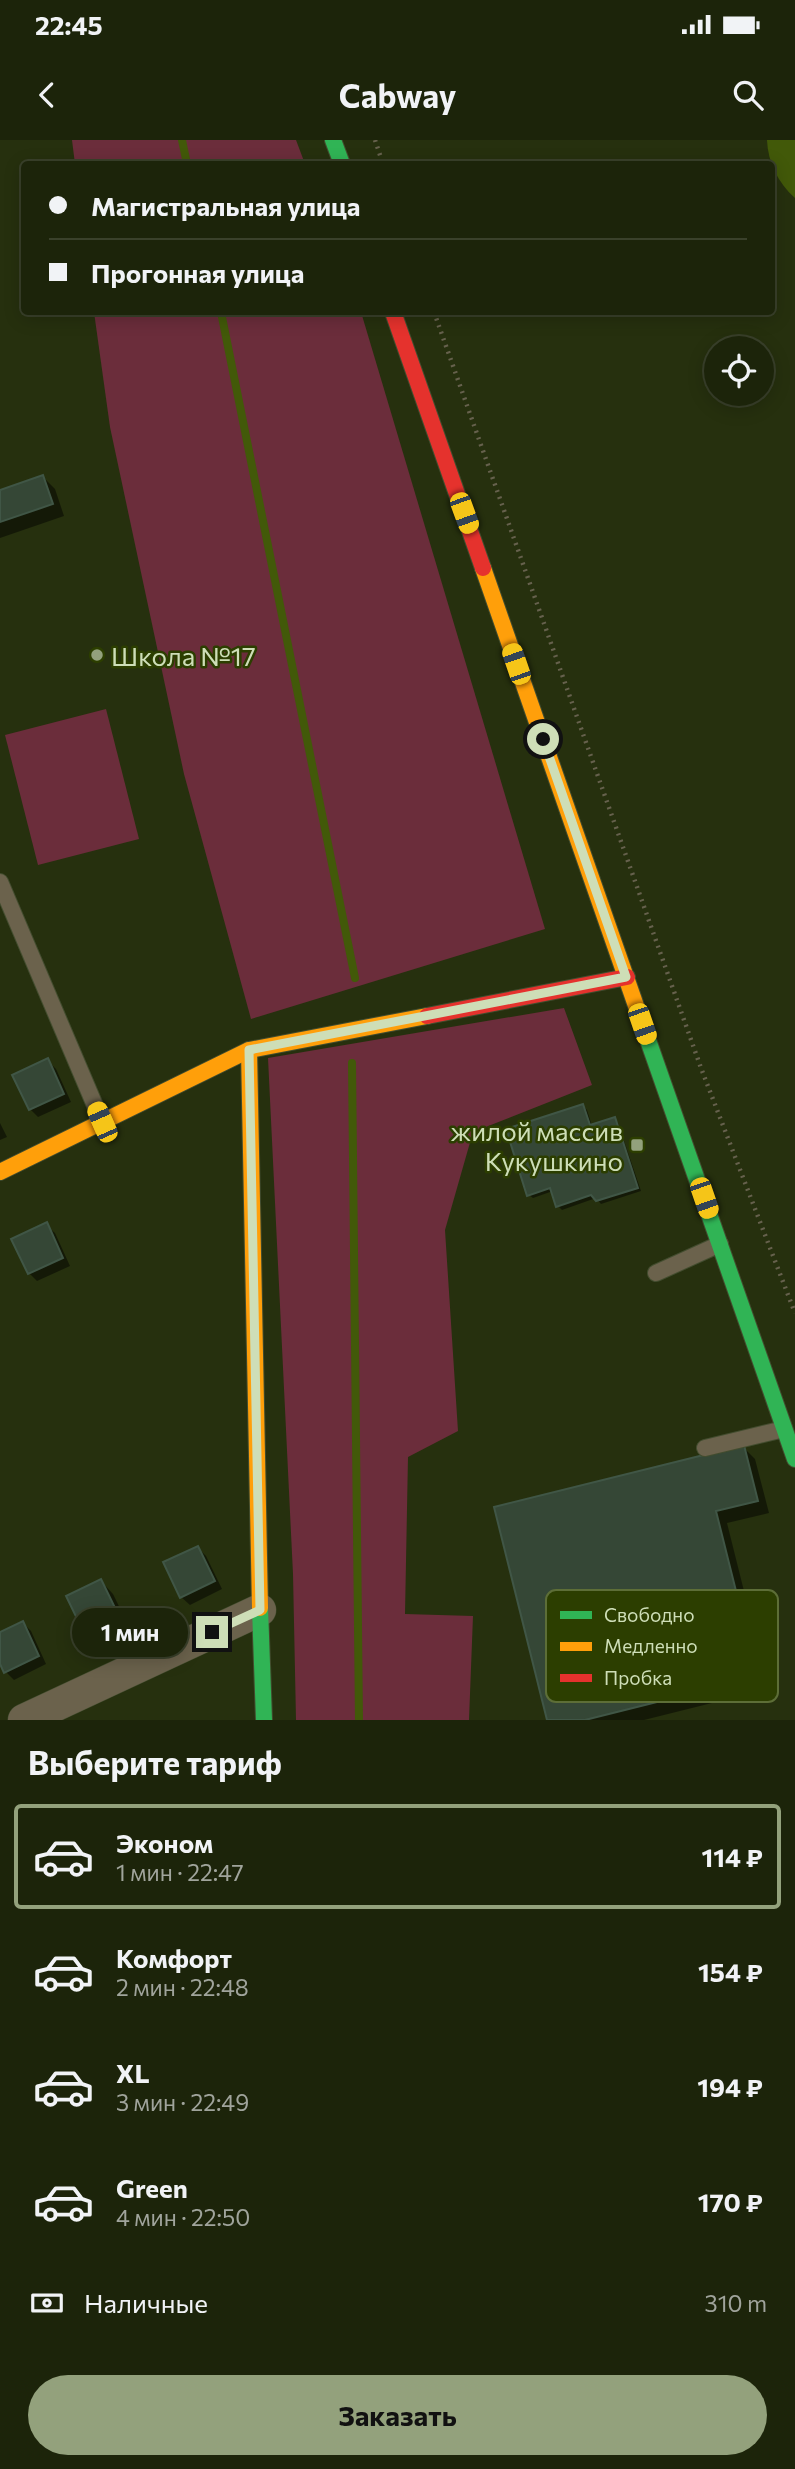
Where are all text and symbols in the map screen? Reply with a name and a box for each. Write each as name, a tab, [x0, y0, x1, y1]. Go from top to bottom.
text: 22:45	[35, 9, 103, 40]
text: Cabway	[339, 75, 456, 115]
icon: back	[28, 76, 66, 114]
icon: search	[729, 76, 767, 114]
text: Магистральная улица	[91, 190, 360, 221]
text: Прогонная улица	[91, 257, 304, 288]
map controls	[704, 336, 774, 406]
button: locate	[704, 336, 774, 406]
car	[447, 490, 482, 536]
place label: Школа №17	[111, 640, 256, 671]
car	[500, 641, 533, 687]
marker: Школа №17	[89, 647, 105, 663]
route start	[527, 723, 559, 755]
car	[626, 1001, 659, 1047]
car	[84, 1099, 121, 1145]
place label: жилой массив Кукушкино	[451, 1115, 623, 1176]
marker: жилой массив Кукушкино	[629, 1137, 645, 1153]
car	[688, 1175, 721, 1221]
legend	[546, 1590, 778, 1702]
text: Свободно	[604, 1603, 694, 1626]
callout: 1 мин	[72, 1608, 188, 1656]
route end	[196, 1616, 228, 1648]
text: 1 мин	[101, 1618, 159, 1646]
text: Медленно	[604, 1634, 698, 1657]
text: Пробка	[604, 1666, 672, 1689]
text: Выберите тариф	[28, 1742, 282, 1782]
icon: car	[32, 1825, 95, 1888]
text: Эконом	[116, 1827, 213, 1858]
text: 114 ₽	[701, 1841, 763, 1872]
text: 1 мин · 22:47	[116, 1858, 244, 1886]
icon: car	[32, 1940, 95, 2003]
text: Комфорт	[116, 1942, 232, 1973]
text: 154 ₽	[698, 1956, 763, 1987]
text: 2 мин · 22:48	[116, 1973, 249, 2001]
icon: car	[32, 2055, 95, 2118]
text: XL	[116, 2057, 150, 2088]
text: 194 ₽	[697, 2071, 763, 2102]
text: 3 мин · 22:49	[116, 2088, 249, 2116]
icon: car	[32, 2170, 95, 2233]
text: Green	[116, 2172, 188, 2203]
text: 170 ₽	[698, 2186, 763, 2217]
text: 4 мин · 22:50	[116, 2203, 250, 2231]
icon: cash	[28, 2284, 66, 2322]
text: Наличные	[84, 2287, 208, 2318]
text: 310 m	[705, 2289, 767, 2317]
button: Заказать	[28, 2375, 767, 2455]

